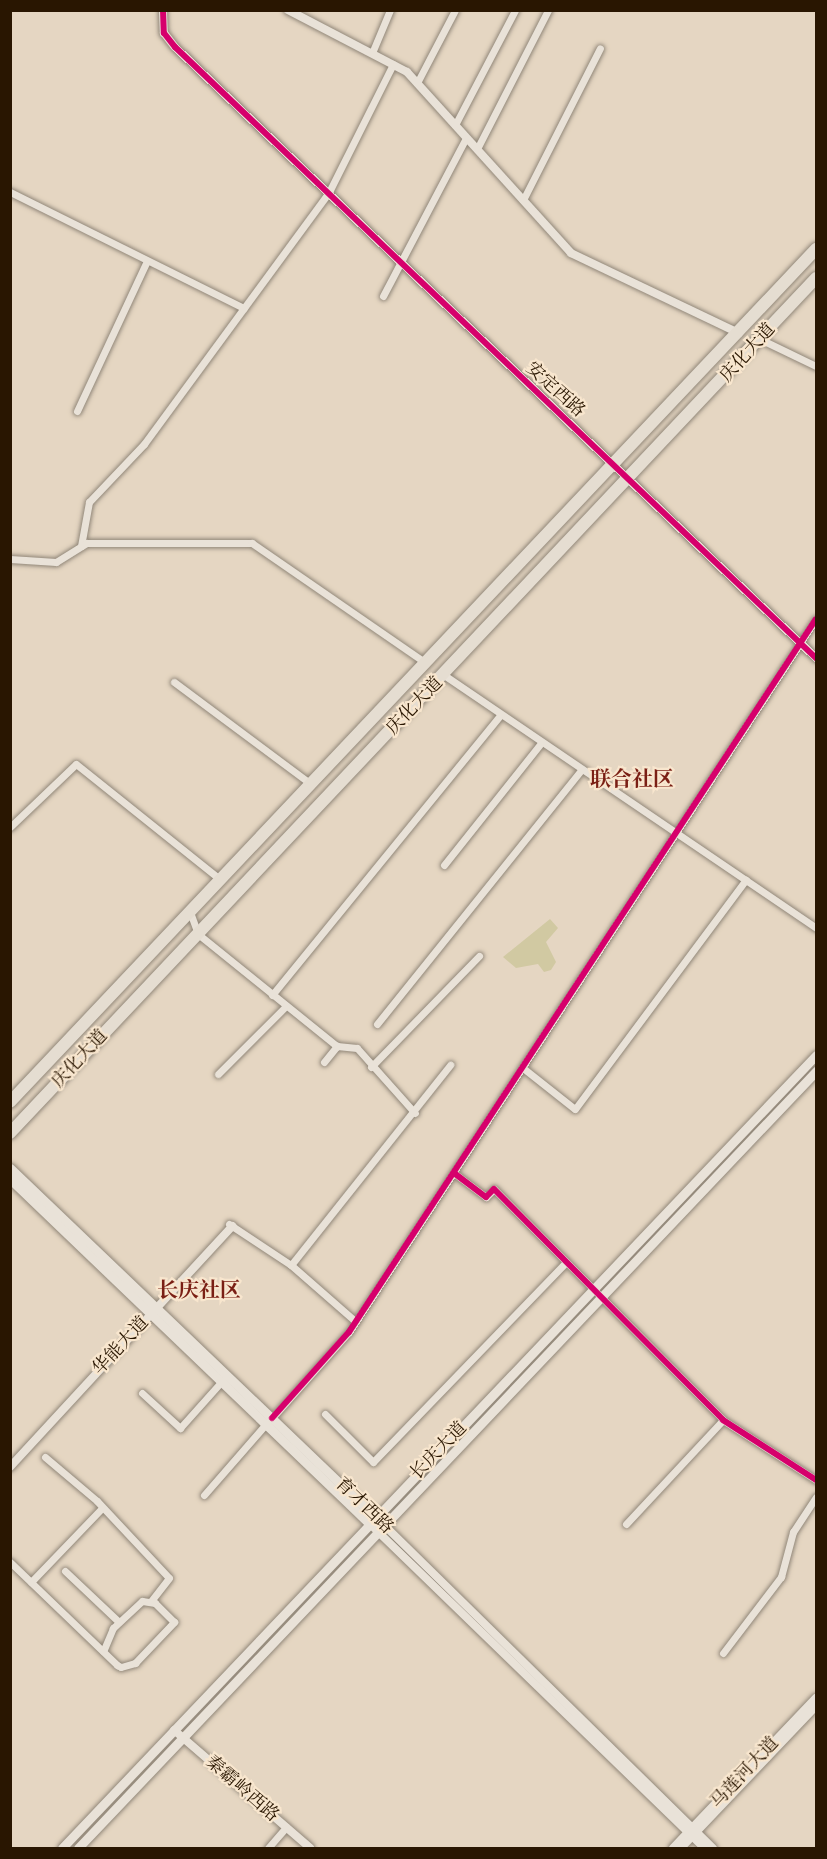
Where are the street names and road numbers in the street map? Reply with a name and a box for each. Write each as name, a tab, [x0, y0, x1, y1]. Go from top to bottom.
street label: 庆化大道	[716, 319, 780, 387]
street label: 安定西路	[521, 358, 589, 422]
street label: 庆化大道	[382, 673, 448, 739]
street label: 庆化大道	[48, 1025, 112, 1093]
street label: 华能大道	[89, 1312, 153, 1380]
street label: 长庆大道	[406, 1418, 472, 1484]
street label: 育才西路	[331, 1473, 397, 1539]
street label: 马莲河大道	[706, 1733, 784, 1813]
street label: 秦霸岭西路	[201, 1751, 283, 1827]

